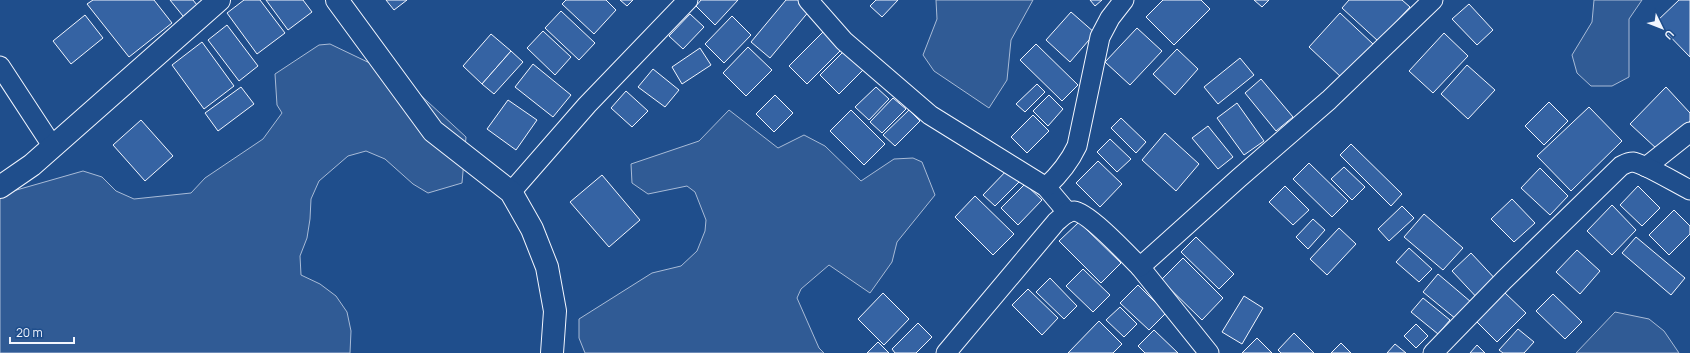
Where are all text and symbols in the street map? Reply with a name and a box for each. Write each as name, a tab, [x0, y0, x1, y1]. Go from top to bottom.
north arrow	[1642, 8, 1682, 48]
text: U	[1661, 27, 1678, 43]
scale bar	[10, 319, 74, 345]
text: 20 m	[16, 324, 43, 341]

